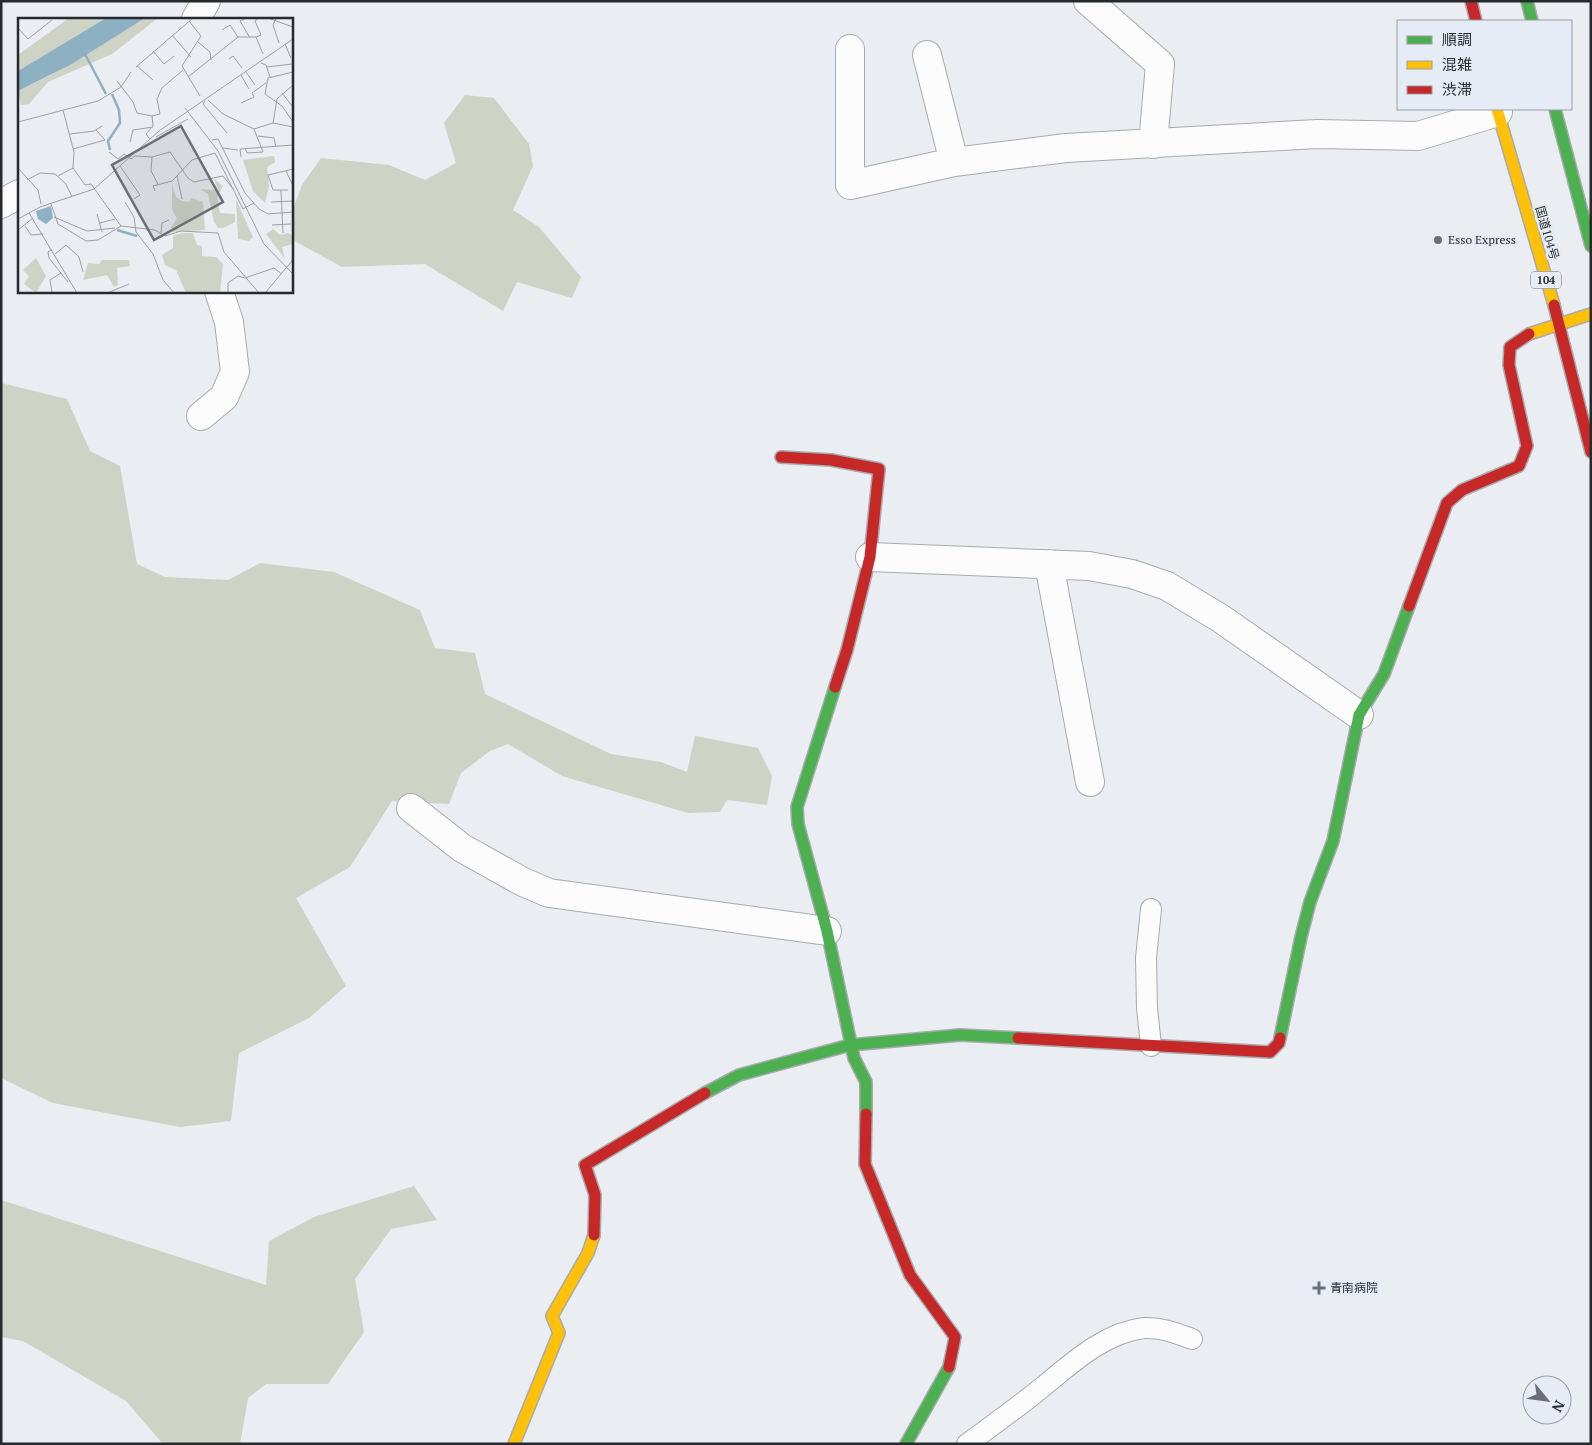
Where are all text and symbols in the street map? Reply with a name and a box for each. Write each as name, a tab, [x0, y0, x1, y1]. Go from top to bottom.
inset map	[18, 18, 292, 292]
legend	[1397, 20, 1572, 110]
text: 順調	[1442, 29, 1472, 49]
text: 混雑	[1442, 54, 1472, 74]
text: 渋滞	[1442, 79, 1472, 99]
street label: 国道104号	[1533, 204, 1562, 261]
place label: Esso Express	[1448, 232, 1516, 247]
marker: Esso Express	[1432, 234, 1444, 246]
road number: 104	[1531, 272, 1561, 288]
place label: 青南病院	[1330, 1280, 1378, 1295]
marker: 青南病院	[1312, 1281, 1326, 1295]
north arrow	[1522, 1375, 1572, 1425]
text: N	[1548, 1397, 1570, 1416]

